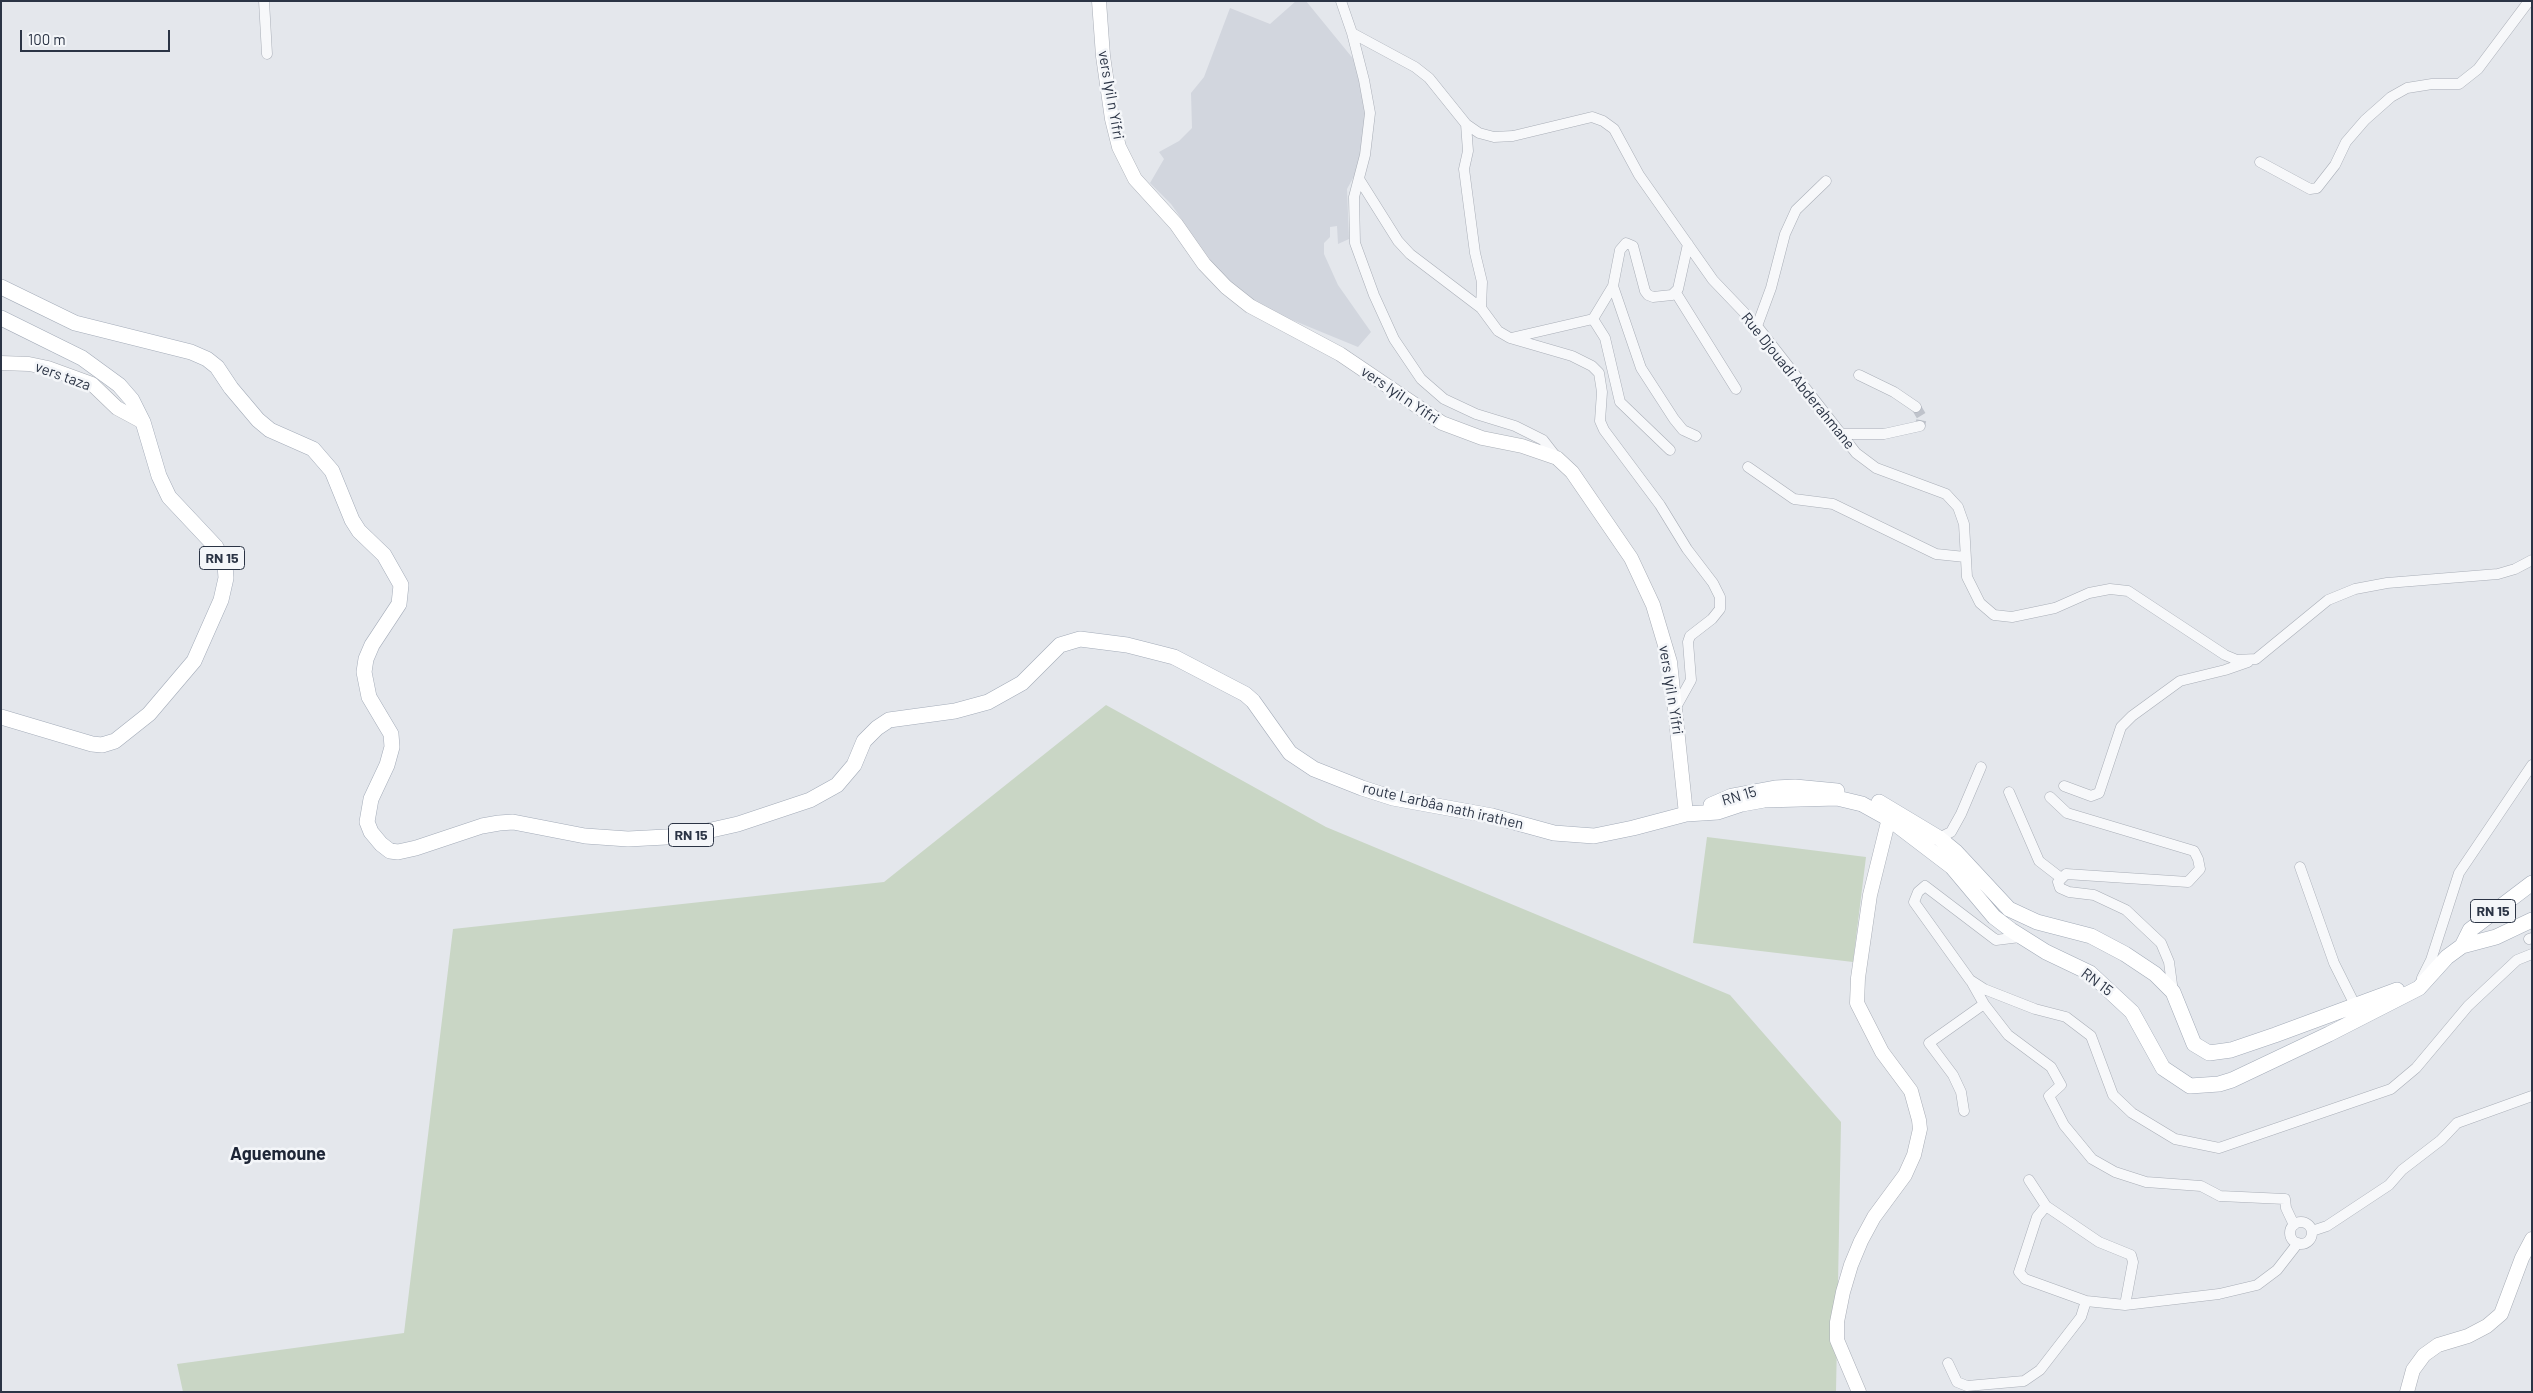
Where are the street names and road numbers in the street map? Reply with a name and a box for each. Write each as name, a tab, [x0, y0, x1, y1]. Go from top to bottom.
street label: vers Iγil n Yifri	[1094, 49, 1128, 141]
street label: Rue Djouadi Abderahmane	[1737, 309, 1859, 453]
street label: vers taza	[33, 358, 93, 394]
street label: vers Iγil n Yifri	[1358, 362, 1442, 428]
road number: RN 15	[200, 546, 244, 570]
street label: vers Iγil n Yifri	[1655, 644, 1687, 736]
street label: route Larbâa nath irathen	[1361, 779, 1525, 833]
street label: RN 15	[1720, 782, 1758, 810]
road number: RN 15	[668, 824, 714, 846]
road number: RN 15	[2470, 899, 2516, 922]
street label: RN 15	[2077, 964, 2117, 1000]

